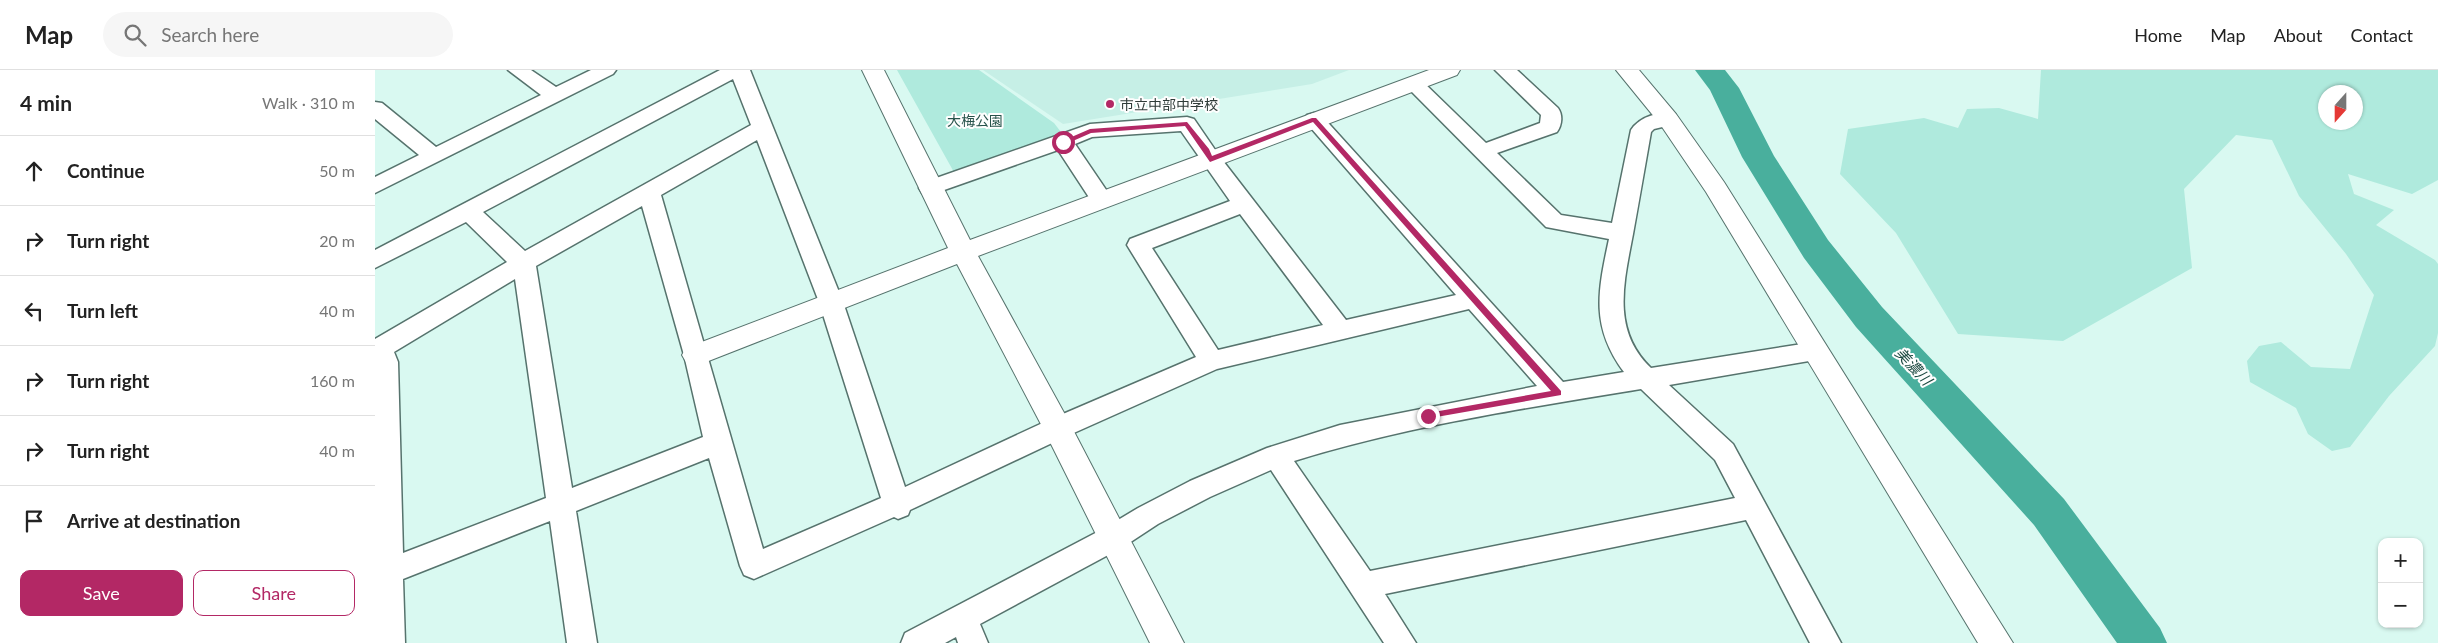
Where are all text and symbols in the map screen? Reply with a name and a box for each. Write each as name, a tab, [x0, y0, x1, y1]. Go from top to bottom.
search box	[103, 12, 453, 57]
text: Map	[25, 20, 73, 49]
icon: search	[121, 21, 149, 49]
text: Search here	[161, 23, 259, 46]
text: Home	[2134, 24, 2182, 46]
text: Map	[2210, 24, 2246, 46]
text: About	[2274, 24, 2323, 46]
text: Contact	[2351, 24, 2413, 46]
north arrow	[2318, 85, 2363, 130]
text: 4 min	[20, 90, 72, 115]
text: Walk · 310 m	[262, 93, 355, 112]
place label: 市立中部中学校	[1120, 96, 1218, 113]
marker: 市立中部中学校	[1104, 98, 1116, 110]
park label: 大梅公園	[947, 112, 1003, 129]
route start	[1052, 131, 1075, 154]
icon: ahead	[20, 157, 48, 185]
text: Continue	[67, 159, 145, 182]
text: 50 m	[319, 161, 355, 180]
icon: right	[20, 227, 48, 255]
text: Turn right	[67, 229, 149, 252]
text: 20 m	[319, 231, 355, 250]
icon: left	[20, 297, 48, 325]
text: Turn left	[67, 299, 138, 322]
text: 40 m	[319, 301, 355, 320]
water label: 美濃川	[1892, 343, 1937, 390]
icon: right	[20, 367, 48, 395]
text: Turn right	[67, 369, 149, 392]
text: 160 m	[310, 371, 355, 390]
route end	[1417, 405, 1440, 428]
icon: right	[20, 437, 48, 465]
text: Turn right	[67, 439, 149, 462]
text: 40 m	[319, 441, 355, 460]
icon: arrive	[20, 507, 48, 535]
text: Arrive at destination	[67, 509, 240, 532]
map controls	[2378, 538, 2423, 628]
button: +	[2378, 538, 2423, 583]
button: Save	[20, 570, 183, 616]
button: Share	[193, 570, 355, 616]
button: −	[2378, 583, 2423, 628]

